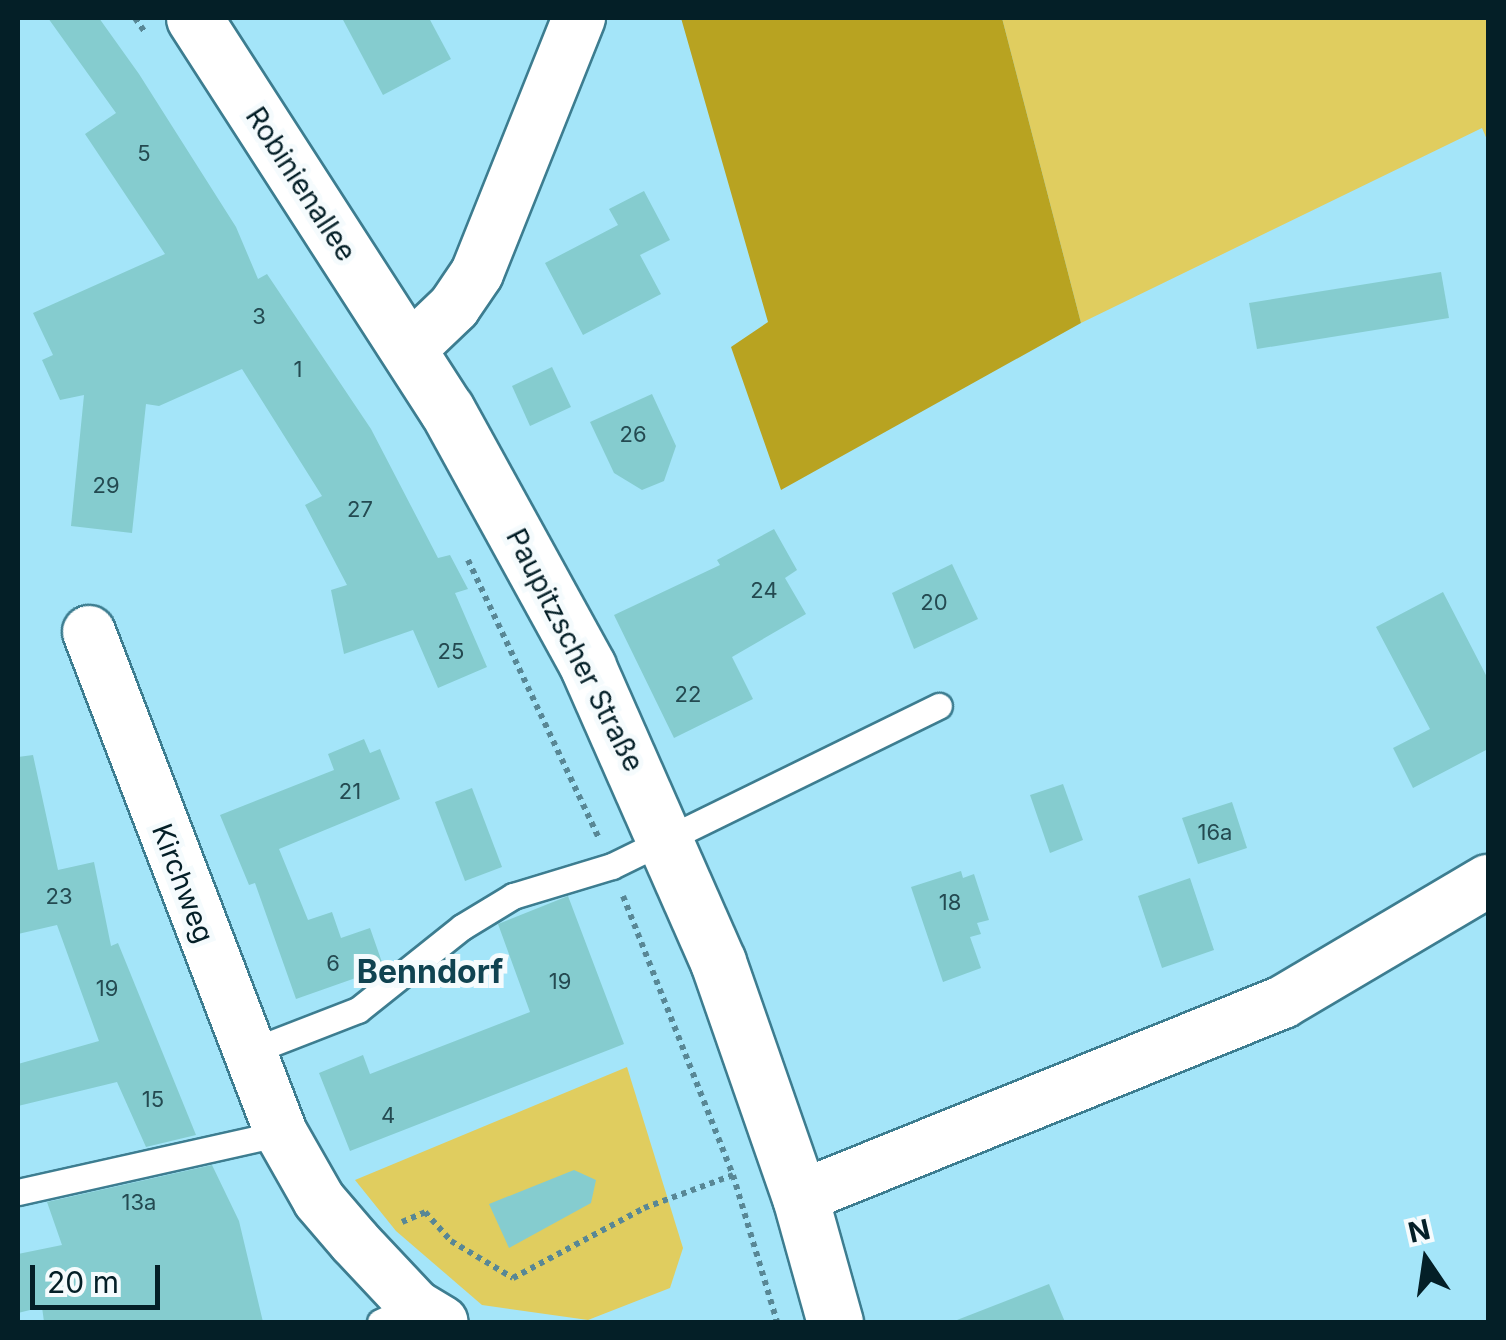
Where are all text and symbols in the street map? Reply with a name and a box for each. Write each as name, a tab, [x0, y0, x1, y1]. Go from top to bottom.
street label: Robinienallee	[239, 101, 363, 267]
house number: 5	[137, 141, 151, 167]
house number: 3	[252, 304, 266, 330]
house number: 1	[294, 357, 302, 383]
house number: 26	[619, 422, 647, 448]
house number: 29	[92, 473, 120, 499]
house number: 27	[347, 497, 373, 523]
street label: Paupitzscher Straße	[499, 523, 651, 777]
house number: 24	[750, 578, 778, 604]
house number: 20	[920, 590, 948, 616]
house number: 25	[438, 639, 464, 665]
house number: 22	[675, 682, 701, 708]
house number: 21	[339, 779, 361, 805]
street label: Kirchweg	[145, 819, 221, 947]
house number: 16a	[1198, 820, 1232, 846]
house number: 23	[45, 884, 73, 910]
house number: 18	[939, 890, 961, 916]
house number: 6	[326, 951, 340, 977]
district label: Benndorf	[357, 953, 503, 991]
house number: 19	[549, 969, 571, 995]
house number: 19	[96, 976, 118, 1002]
house number: 15	[142, 1087, 164, 1113]
house number: 4	[381, 1103, 395, 1129]
house number: 13a	[122, 1190, 156, 1216]
north arrow	[1376, 1210, 1476, 1310]
text: N	[1405, 1212, 1433, 1250]
scale bar	[35, 1245, 165, 1307]
text: 20 m	[47, 1264, 119, 1300]

